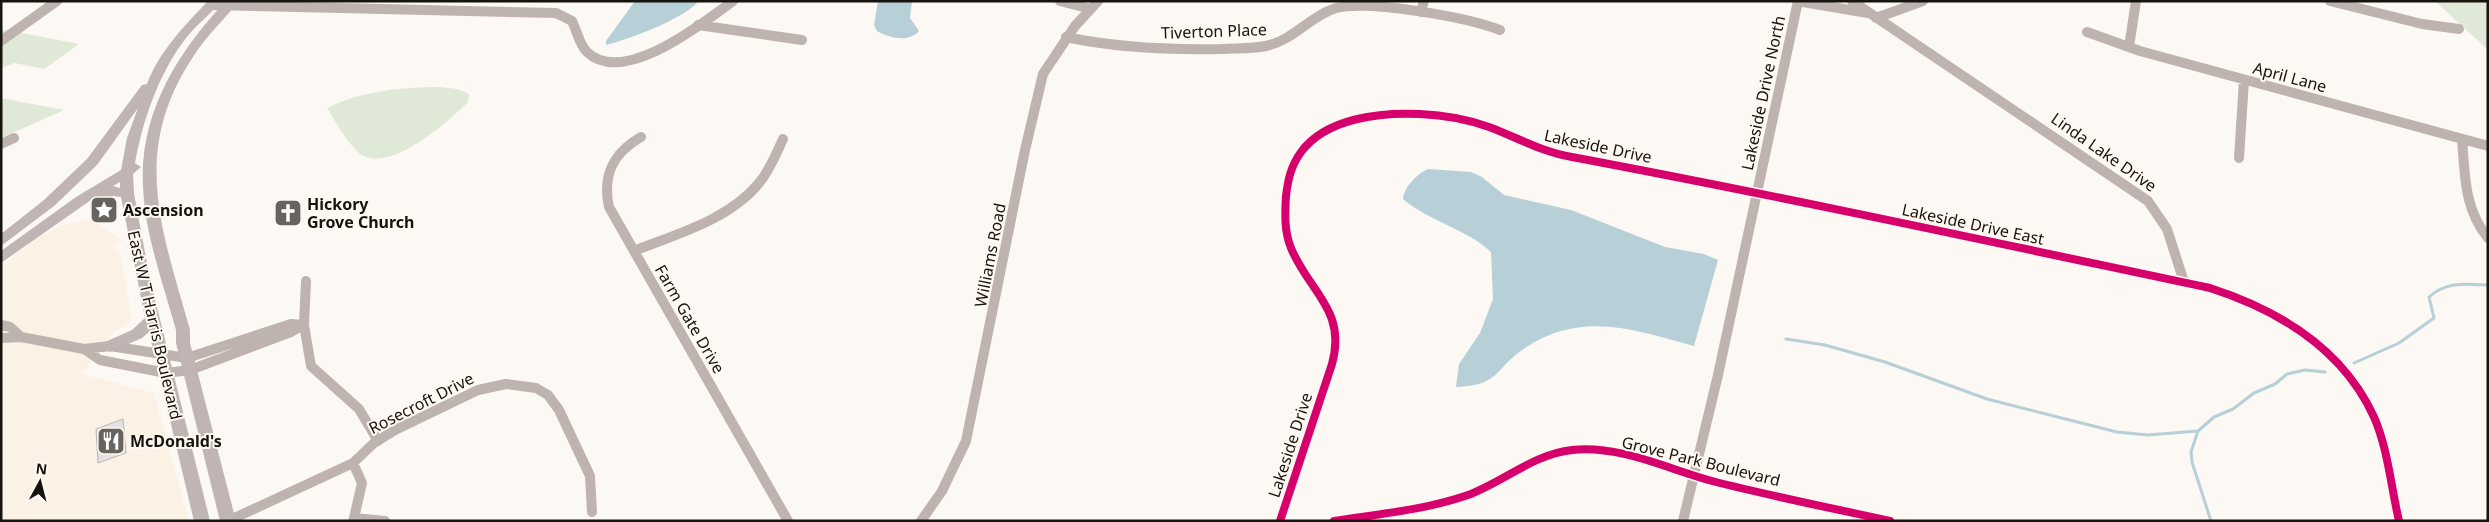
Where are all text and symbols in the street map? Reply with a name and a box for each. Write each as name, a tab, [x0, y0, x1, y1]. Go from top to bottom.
street label: Lakeside Drive North	[1736, 14, 1790, 172]
street label: Tiverton Place	[1161, 18, 1267, 44]
street label: April Lane	[2251, 57, 2329, 97]
street label: Linda Lake Drive	[2047, 107, 2161, 197]
street label: Lakeside Drive	[1542, 124, 1654, 168]
place label: Hickory Grove Church	[307, 193, 415, 233]
place icon: Ascension	[89, 195, 119, 225]
church icon: Hickory Grove Church	[273, 198, 303, 228]
street label: Lakeside Drive East	[1900, 198, 2046, 250]
place label: Ascension	[123, 199, 204, 221]
street label: Williams Road	[969, 201, 1011, 309]
street label: East W T Harris Boulevard	[123, 228, 187, 422]
street label: Farm Gate Drive	[650, 261, 730, 377]
street label: Rosecroft Drive	[365, 367, 477, 439]
street label: Lakeside Drive	[1263, 390, 1317, 500]
restaurant icon: McDonald's	[96, 426, 126, 456]
place label: McDonald's	[130, 430, 222, 452]
street label: Grove Park Boulevard	[1619, 431, 1783, 491]
north arrow	[15, 457, 65, 507]
text: N	[35, 458, 48, 479]

